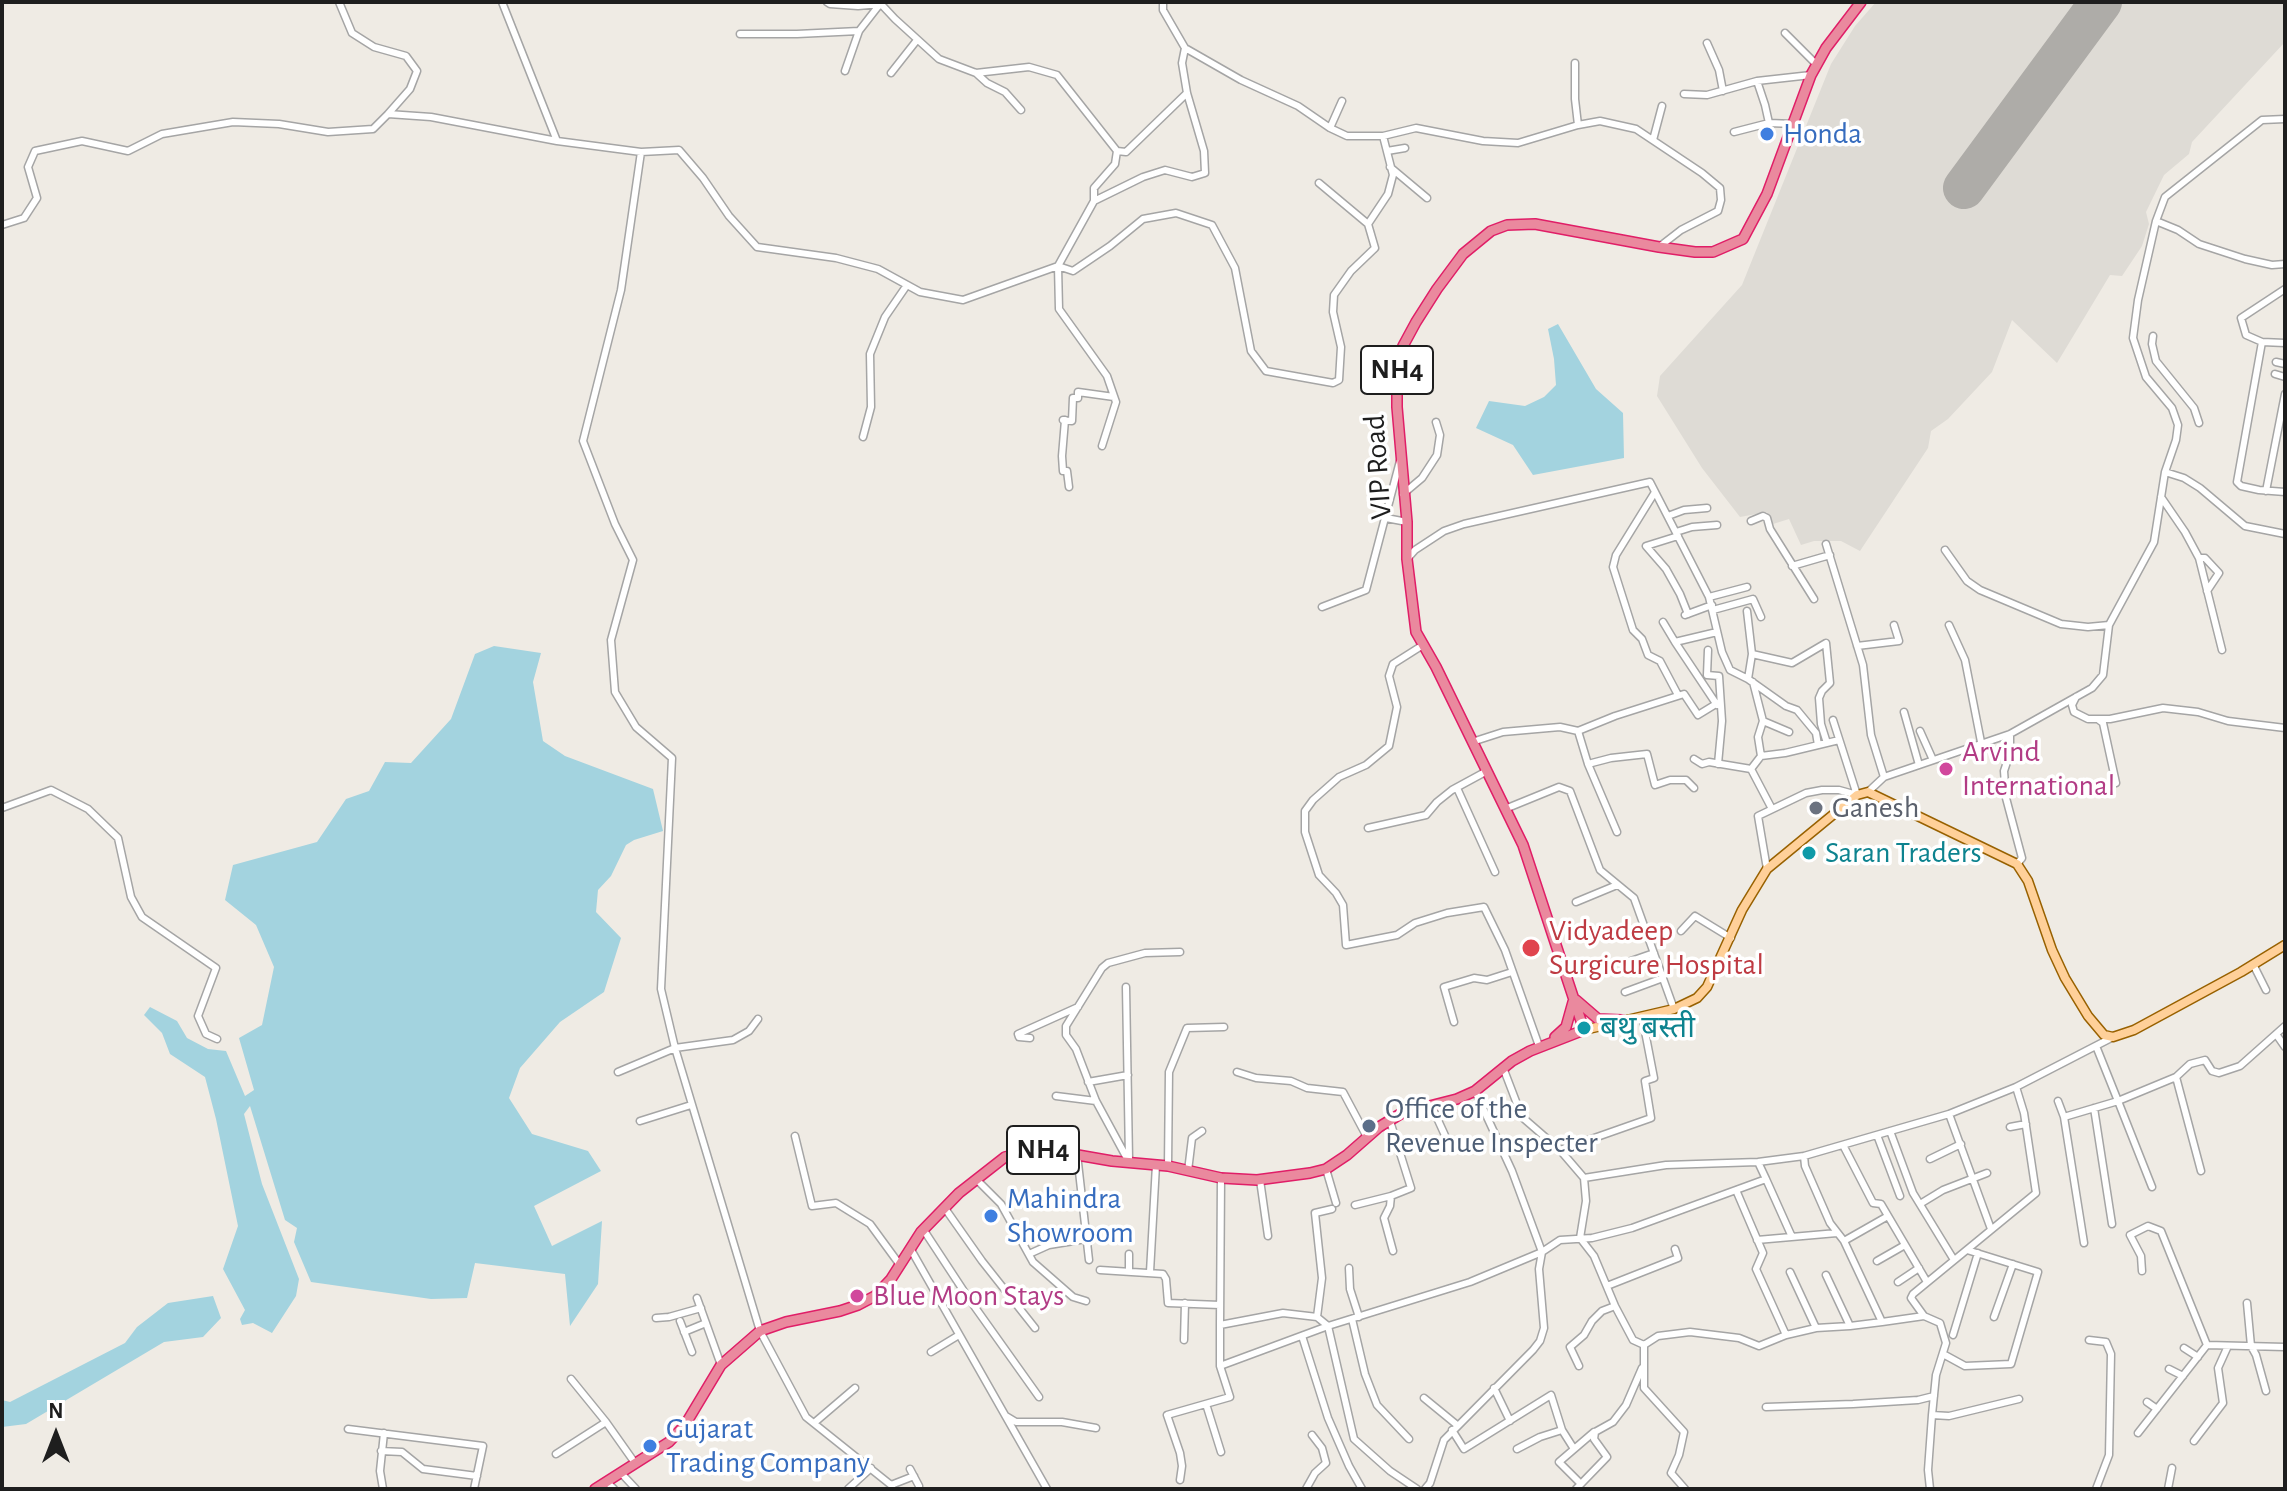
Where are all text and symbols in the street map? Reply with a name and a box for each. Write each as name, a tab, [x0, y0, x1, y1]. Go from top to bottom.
place label: Honda	[1783, 116, 1862, 152]
marker: Honda	[1758, 125, 1776, 143]
road number: NH4	[1361, 346, 1433, 394]
street label: VIP Road	[1356, 413, 1400, 521]
place label: Arvind International	[1962, 734, 2115, 804]
marker: Arvind International	[1937, 760, 1955, 778]
place label: Ganesh	[1832, 790, 1919, 826]
marker: Ganesh	[1807, 799, 1825, 817]
place label: Saran Traders	[1825, 835, 1982, 871]
marker: Saran Traders	[1800, 844, 1818, 862]
place label: Vidyadeep Surgicure Hospital	[1549, 913, 1764, 984]
marker: Vidyadeep Surgicure Hospital	[1520, 937, 1542, 959]
place label: बथु बस्ती	[1600, 1010, 1695, 1046]
marker: बथु बस्ती	[1575, 1019, 1593, 1037]
place label: Office of the Revenue Inspecter	[1385, 1091, 1598, 1162]
marker: Office of the Revenue Inspecter	[1360, 1117, 1378, 1135]
road number: NH4	[1007, 1126, 1079, 1174]
place label: Mahindra Showroom	[1007, 1181, 1134, 1252]
marker: Mahindra Showroom	[982, 1207, 1000, 1225]
place label: Blue Moon Stays	[873, 1278, 1064, 1314]
marker: Blue Moon Stays	[848, 1287, 866, 1305]
north arrow	[16, 1395, 96, 1475]
text: N	[48, 1400, 64, 1422]
place label: Gujarat Trading Company	[666, 1411, 870, 1482]
marker: Gujarat Trading Company	[641, 1437, 659, 1455]

